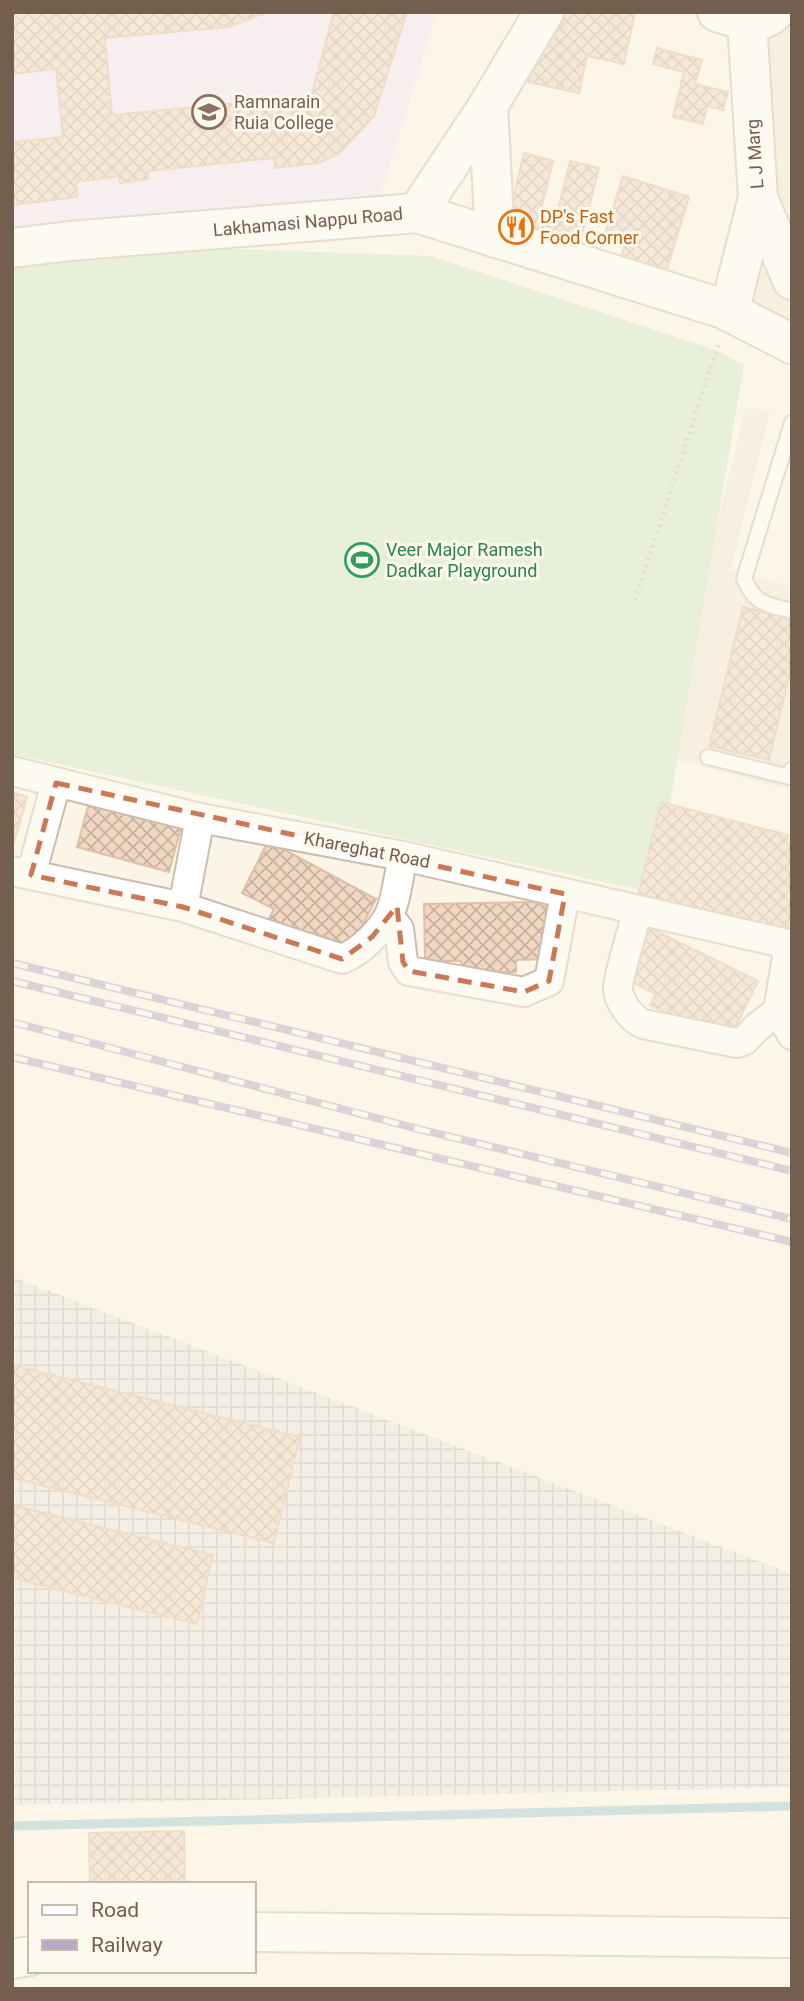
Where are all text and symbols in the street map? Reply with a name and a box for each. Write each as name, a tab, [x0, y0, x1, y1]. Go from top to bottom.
place label: Ramnarain Ruia College	[234, 91, 334, 133]
school or university icon: Ramnarain Ruia College	[190, 93, 228, 131]
street label: L J Marg	[742, 118, 767, 190]
street label: Lakhamasi Nappu Road	[212, 203, 404, 240]
place label: DP's Fast Food Corner	[540, 206, 639, 248]
restaurant icon: DP's Fast Food Corner	[497, 208, 535, 246]
place label: Veer Major Ramesh Dadkar Playground	[386, 539, 543, 581]
sports icon: Veer Major Ramesh Dadkar Playground	[343, 541, 381, 579]
street label: Khareghat Road	[302, 827, 432, 872]
legend	[28, 1882, 256, 1973]
text: Road	[91, 1898, 139, 1922]
text: Railway	[91, 1933, 163, 1957]

